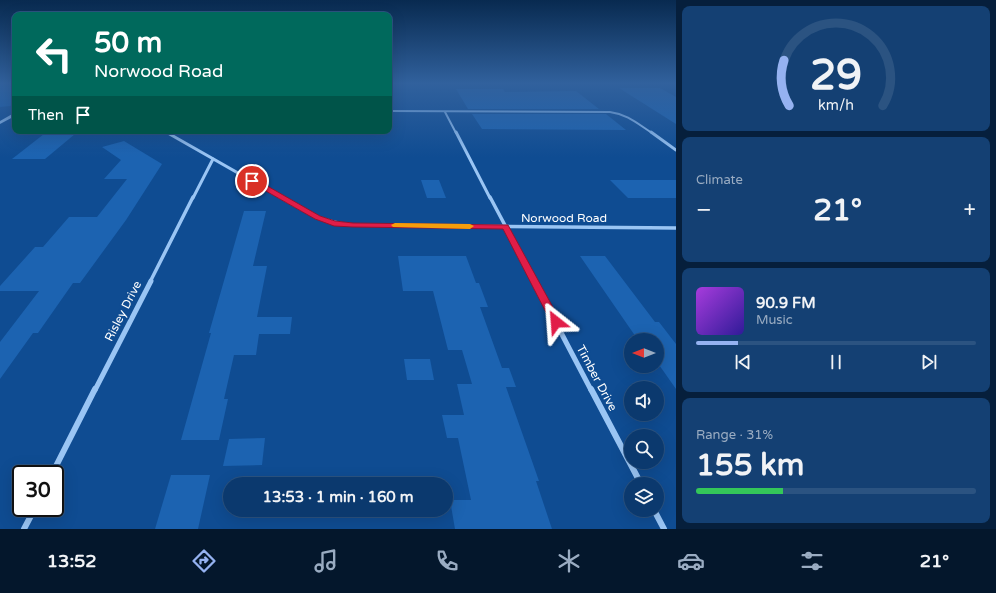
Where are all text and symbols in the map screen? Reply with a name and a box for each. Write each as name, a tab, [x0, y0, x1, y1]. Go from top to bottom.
text: 50 m	[94, 26, 162, 60]
icon: left	[28, 28, 80, 80]
text: 29	[810, 51, 862, 101]
text: Norwood Road	[94, 60, 223, 82]
text: km/h	[818, 97, 854, 114]
icon: arrive	[72, 104, 94, 126]
text: Then	[28, 106, 64, 124]
pin	[235, 164, 269, 198]
icon: arrive	[241, 170, 263, 192]
text: Climate	[696, 172, 743, 188]
text: 21°	[813, 192, 862, 229]
text: −	[696, 197, 712, 223]
text: +	[964, 197, 976, 223]
street label: Norwood Road	[521, 211, 607, 225]
street label: Risley Drive	[102, 278, 144, 344]
text: 90.9 FM	[756, 294, 816, 312]
position arrow	[535, 301, 577, 343]
text: Music	[756, 312, 793, 328]
north arrow	[624, 333, 664, 373]
map controls	[624, 333, 664, 517]
street label: Timber Drive	[574, 343, 620, 414]
icon: previous	[732, 351, 754, 373]
icon: pause	[825, 351, 847, 373]
icon: next	[918, 351, 940, 373]
button: sound	[624, 381, 664, 421]
text: Range · 31%	[696, 427, 773, 443]
button: search	[624, 429, 664, 469]
text: 155 km	[696, 447, 804, 484]
speed limit sign: 30	[12, 465, 64, 517]
button: layers	[624, 477, 664, 517]
text: 13:53 · 1 min · 160 m	[263, 488, 413, 506]
icon: directions	[190, 547, 218, 575]
icon: music	[312, 547, 340, 575]
icon: phone	[433, 547, 461, 575]
icon: climate	[555, 547, 583, 575]
icon: car	[677, 547, 705, 575]
icon: filters	[798, 547, 826, 575]
text: 13:52	[47, 550, 97, 572]
text: 21°	[920, 550, 949, 572]

